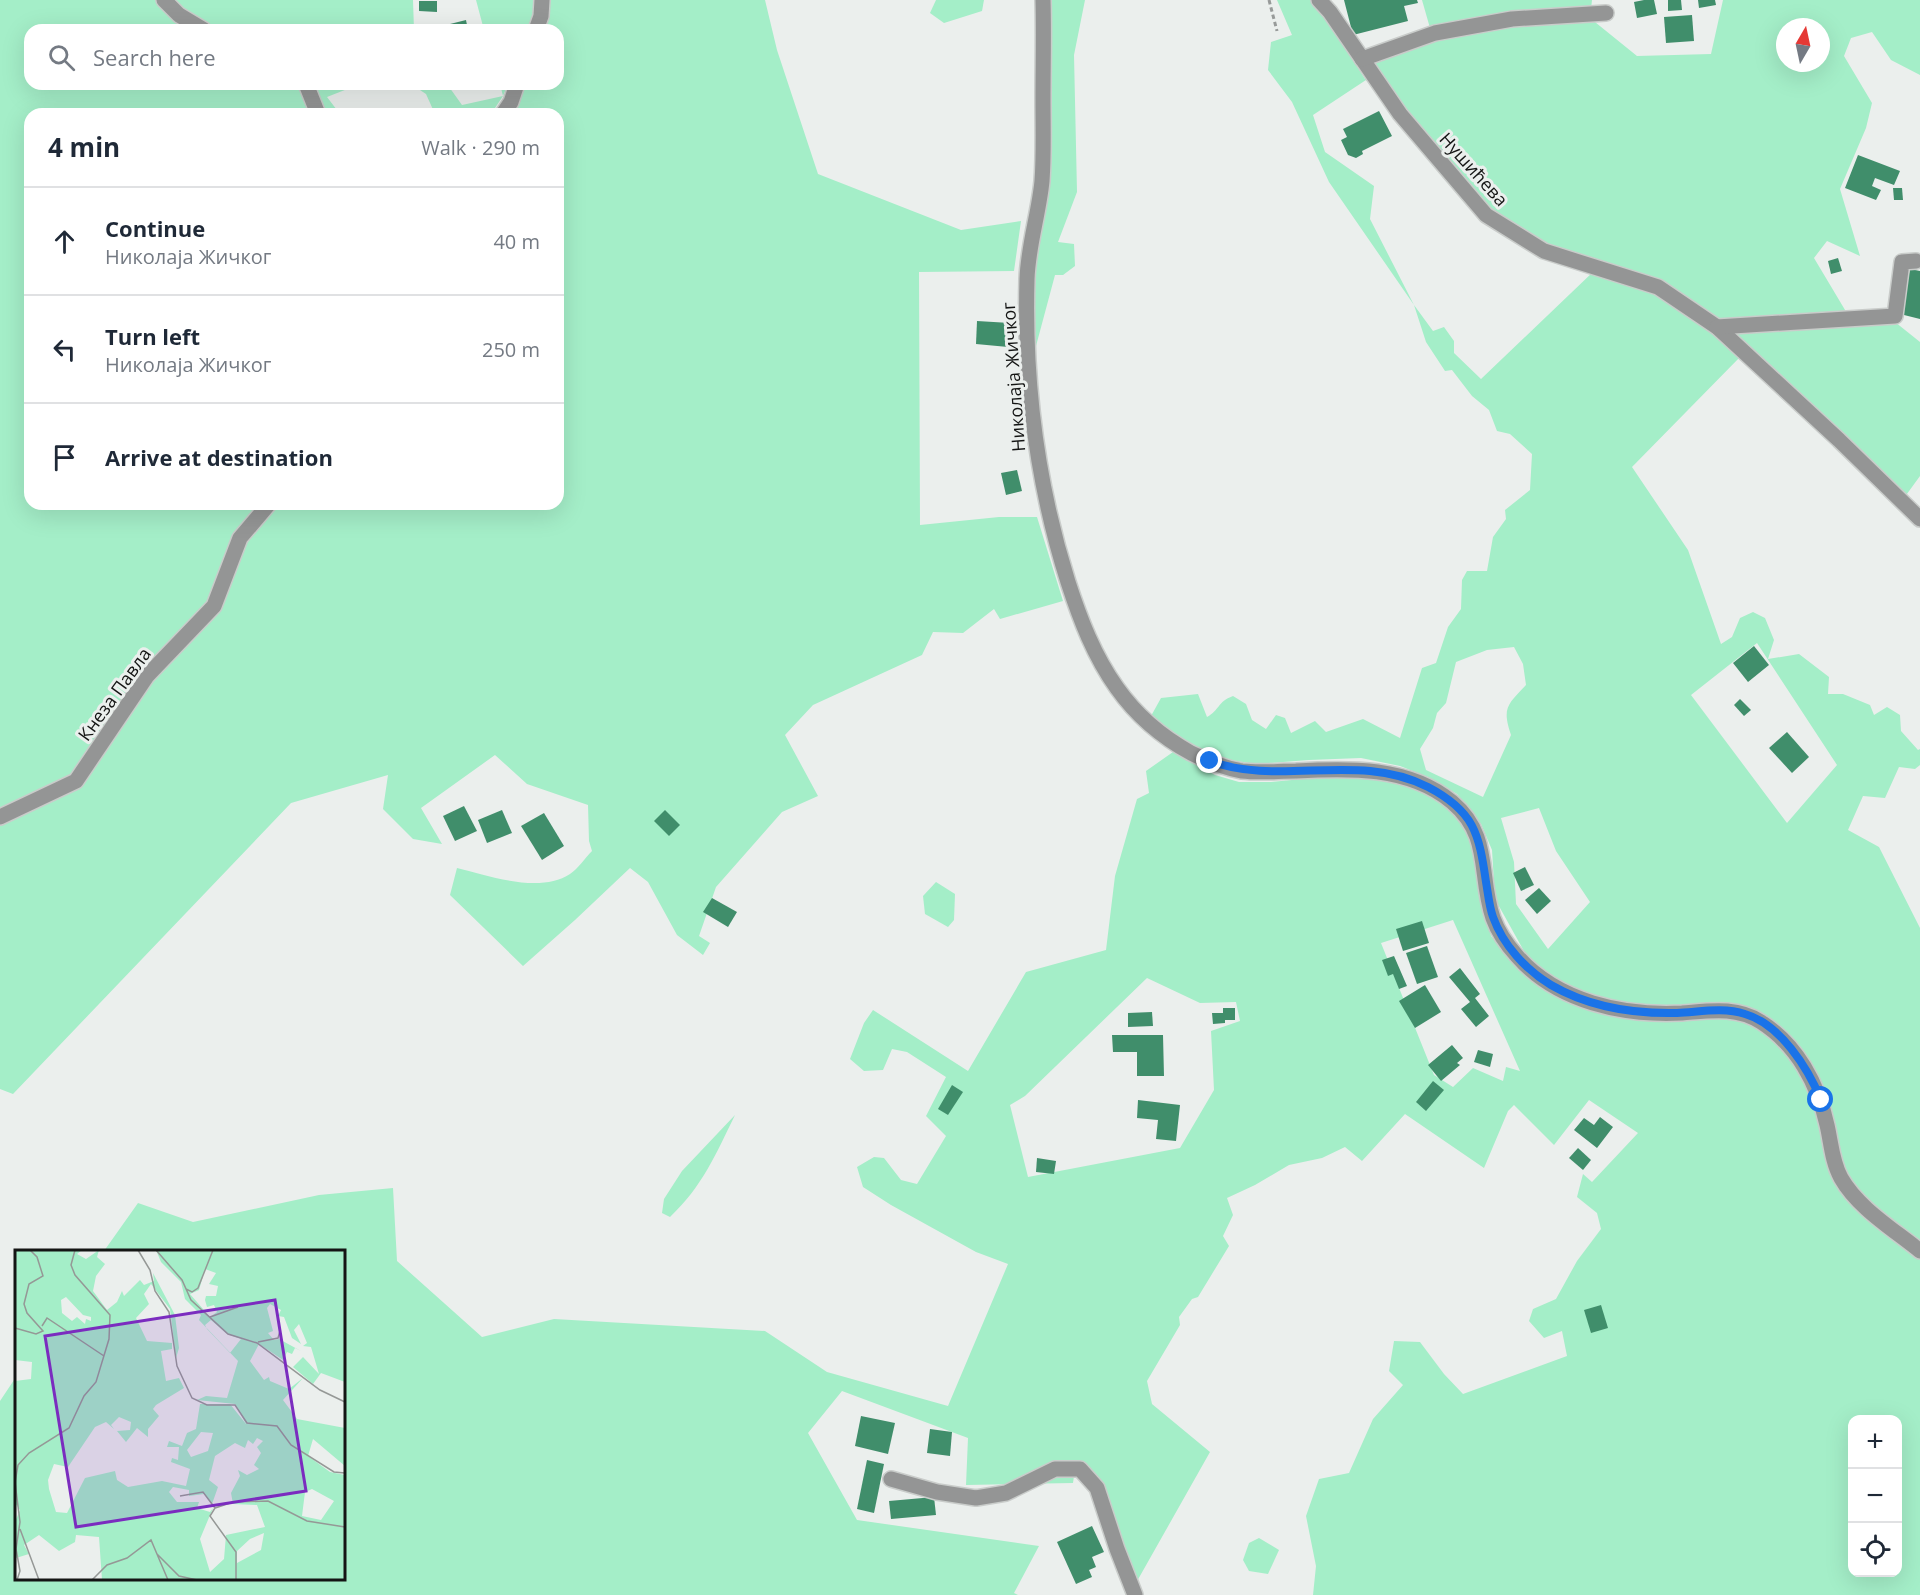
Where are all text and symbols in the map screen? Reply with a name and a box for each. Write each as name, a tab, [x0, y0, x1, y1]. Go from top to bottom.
north arrow	[1776, 18, 1830, 72]
search box	[24, 24, 564, 90]
icon: search	[45, 41, 78, 74]
text: Search here	[93, 42, 216, 72]
street label: Нушићева	[1435, 127, 1513, 211]
text: 4 min	[48, 129, 120, 165]
text: Walk · 290 m	[421, 134, 540, 161]
text: Continue	[105, 213, 205, 243]
icon: ahead	[48, 225, 81, 258]
text: 40 m	[493, 228, 540, 255]
text: Николаја Жичког	[105, 243, 271, 270]
street label: Николаја Жичког	[996, 301, 1030, 453]
text: Turn left	[105, 321, 200, 351]
icon: left	[48, 333, 81, 366]
text: 250 m	[482, 336, 540, 363]
text: Николаја Жичког	[105, 351, 271, 378]
icon: arrive	[48, 441, 81, 474]
text: Arrive at destination	[105, 442, 333, 472]
street label: Кнеза Павла	[72, 643, 156, 745]
route end	[1196, 747, 1222, 773]
route start	[1807, 1086, 1833, 1112]
inset map	[15, 1250, 345, 1580]
map controls	[1848, 1415, 1902, 1577]
button: +	[1848, 1415, 1902, 1469]
button: −	[1848, 1469, 1902, 1523]
button: locate	[1848, 1523, 1902, 1577]

